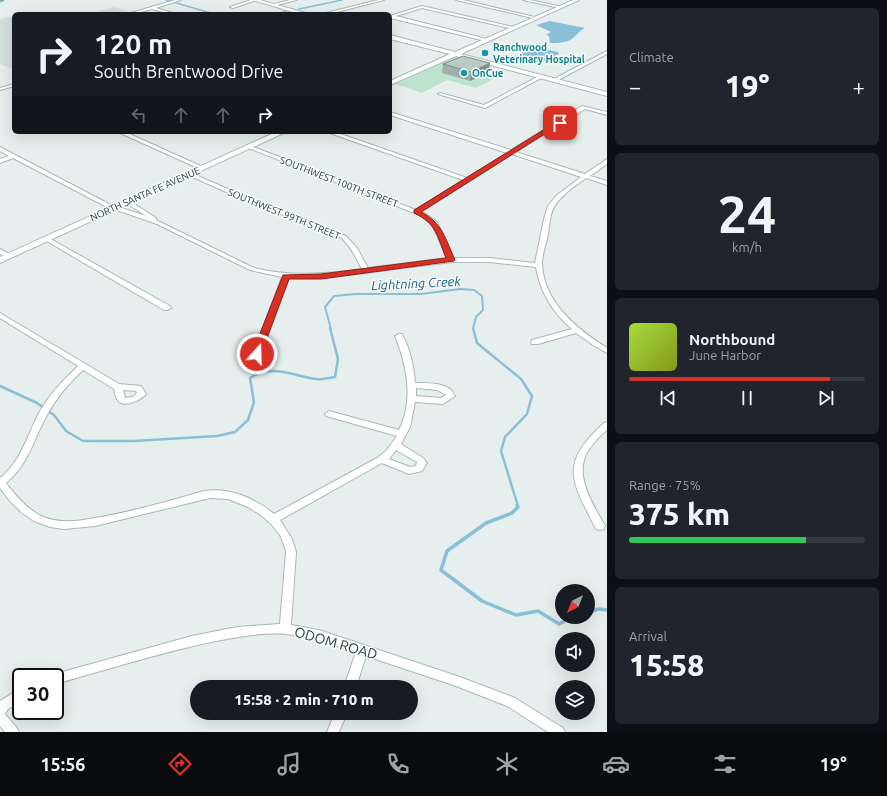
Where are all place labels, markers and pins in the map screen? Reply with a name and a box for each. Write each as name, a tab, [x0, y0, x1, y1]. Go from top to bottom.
place label: Ranchwood Veterinary Hospital	[493, 42, 585, 65]
marker: Ranchwood Veterinary Hospital	[480, 48, 490, 58]
marker: OnCue	[459, 68, 469, 78]
place label: OnCue	[472, 68, 504, 79]
pin	[543, 106, 577, 140]

